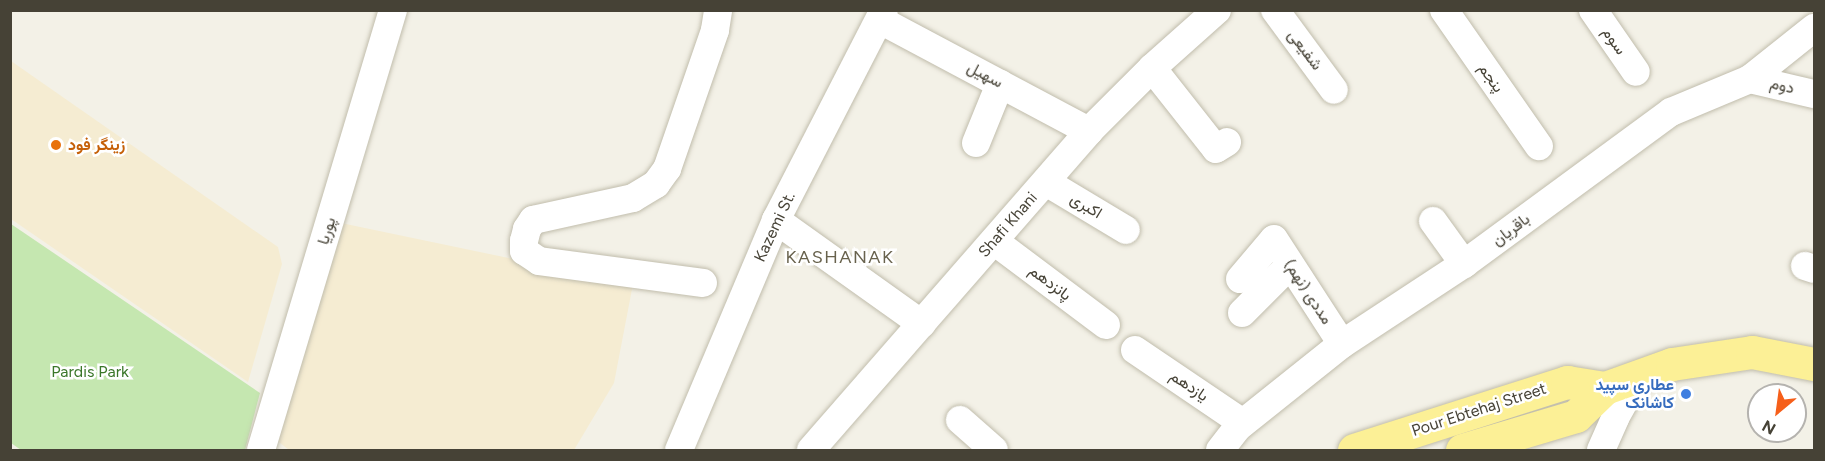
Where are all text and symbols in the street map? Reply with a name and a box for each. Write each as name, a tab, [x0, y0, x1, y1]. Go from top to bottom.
street label: سوم	[1598, 24, 1630, 58]
street label: شفیعی	[1284, 26, 1326, 74]
street label: سهیل	[964, 58, 1006, 92]
street label: پنجم	[1474, 60, 1508, 96]
street label: دوم	[1768, 74, 1796, 98]
place label: زینگر فود	[68, 135, 125, 155]
marker: زینگر فود	[49, 138, 63, 152]
street label: Kazemi St.	[750, 189, 800, 265]
street label: Shafi Khani	[975, 189, 1041, 261]
street label: اکبری	[1067, 189, 1105, 223]
street label: باقریان	[1488, 210, 1534, 250]
street label: پوریا	[314, 215, 340, 247]
district label: KASHANAK	[785, 246, 895, 268]
street label: مددی (نهم)	[1280, 256, 1336, 328]
street label: پانزدهم	[1025, 261, 1075, 305]
park label: Pardis Park	[51, 362, 129, 382]
street label: یازدهم	[1166, 366, 1212, 406]
place label: عطاری سپید کاشانک	[1596, 375, 1674, 413]
street label: Pour Ebtehaj Street	[1409, 379, 1549, 441]
north arrow	[1747, 383, 1807, 443]
marker: عطاری سپید کاشانک	[1679, 387, 1693, 401]
text: N	[1759, 416, 1779, 439]

